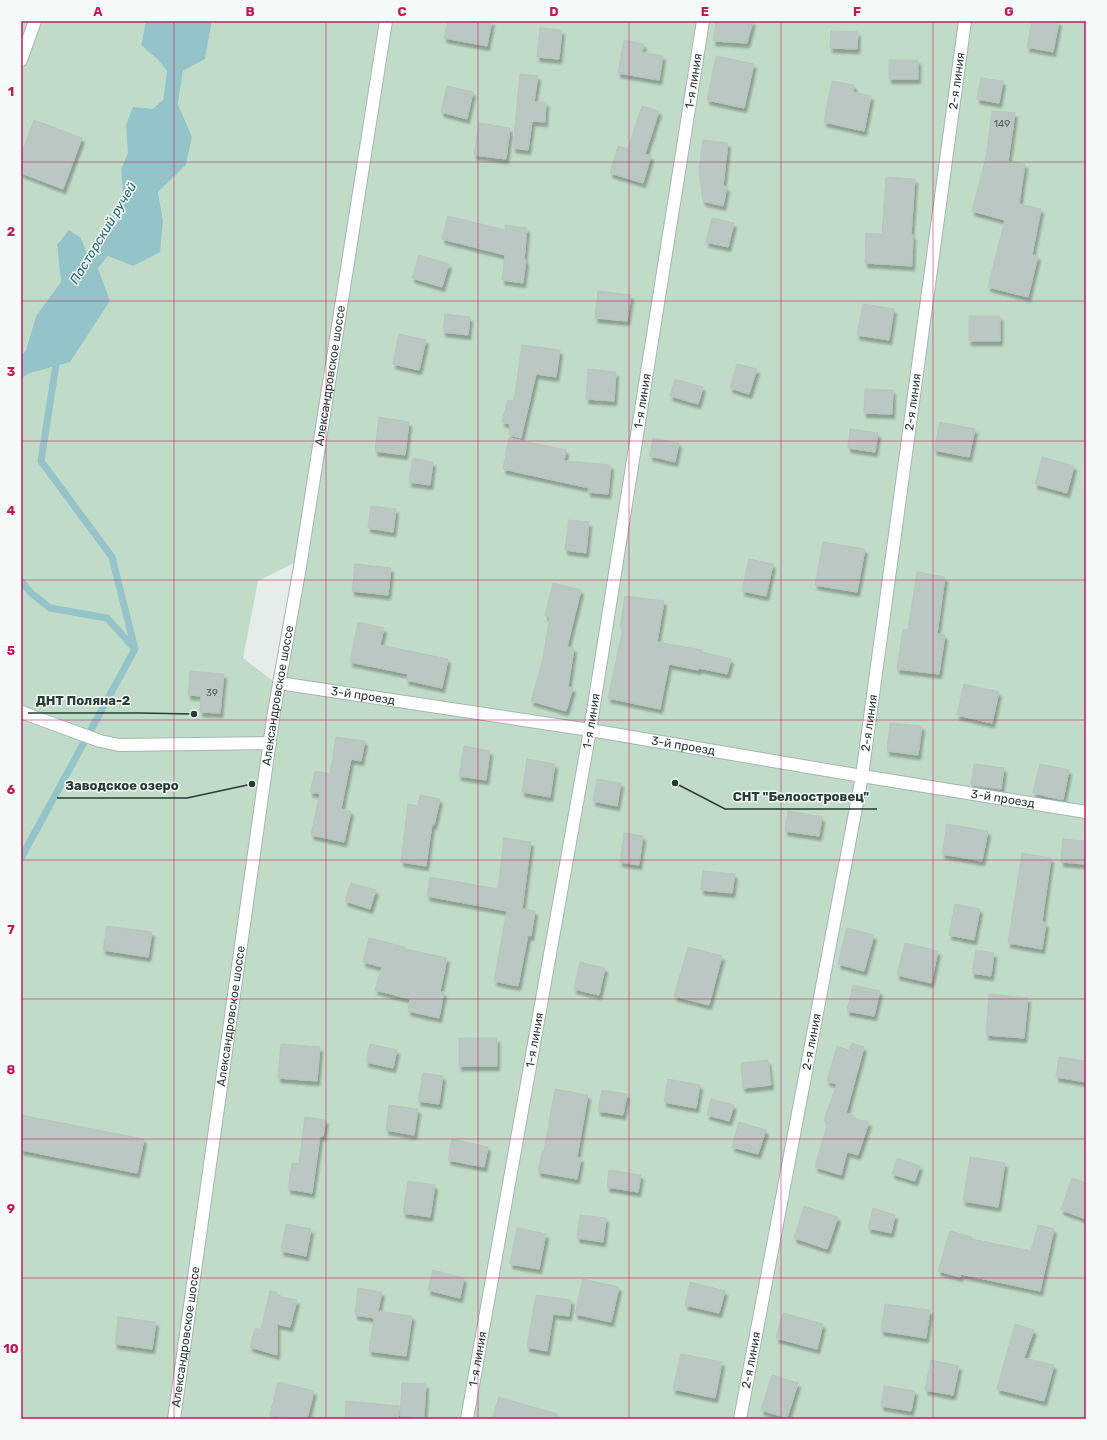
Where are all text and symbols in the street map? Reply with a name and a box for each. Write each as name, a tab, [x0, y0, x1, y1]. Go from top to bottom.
text: A	[93, 4, 103, 19]
text: B	[245, 4, 255, 19]
text: C	[397, 4, 407, 19]
text: D	[549, 4, 559, 19]
text: E	[701, 4, 709, 19]
text: F	[853, 4, 861, 19]
text: G	[1004, 4, 1014, 19]
street label: 2-я линия	[946, 51, 968, 110]
street label: 1-я линия	[682, 52, 705, 110]
text: 1	[8, 84, 14, 99]
house number: 149	[994, 118, 1010, 130]
water label: Пасторский ручей	[67, 179, 139, 287]
text: 2	[7, 224, 15, 239]
street label: Александровское шоссе	[312, 304, 348, 447]
text: 3	[7, 364, 16, 379]
street label: 1-я линия	[631, 372, 654, 430]
street label: 2-я линия	[902, 372, 924, 431]
text: 4	[7, 503, 16, 518]
street label: Александровское шоссе	[259, 624, 296, 767]
text: 5	[7, 643, 15, 658]
street label: 3-й проезд	[330, 684, 396, 707]
house number: 39	[206, 687, 218, 699]
callout: ДНТ Поляна-2	[28, 688, 139, 713]
street label: 1-я линия	[580, 692, 603, 750]
text: ДНТ Поляна-2	[36, 693, 130, 708]
street label: 2-я линия	[858, 694, 880, 752]
street label: 3-й проезд	[650, 733, 716, 758]
callout: Заводское озеро	[57, 773, 187, 798]
text: Заводское озеро	[65, 778, 179, 793]
text: 6	[7, 782, 16, 797]
callout: СНТ "Белоостровец"	[725, 784, 877, 809]
street label: 3-й проезд	[970, 787, 1036, 811]
text: СНТ "Белоостровец"	[733, 789, 869, 804]
text: 7	[7, 922, 15, 937]
street label: Александровское шоссе	[214, 944, 248, 1087]
street label: 1-я линия	[523, 1011, 546, 1069]
street label: 2-я линия	[799, 1012, 824, 1071]
text: 8	[7, 1062, 16, 1077]
text: 9	[7, 1201, 15, 1216]
street label: Александровское шоссе	[169, 1265, 203, 1408]
street label: 1-я линия	[466, 1330, 490, 1388]
street label: 2-я линия	[739, 1330, 763, 1390]
text: 10	[3, 1341, 19, 1356]

